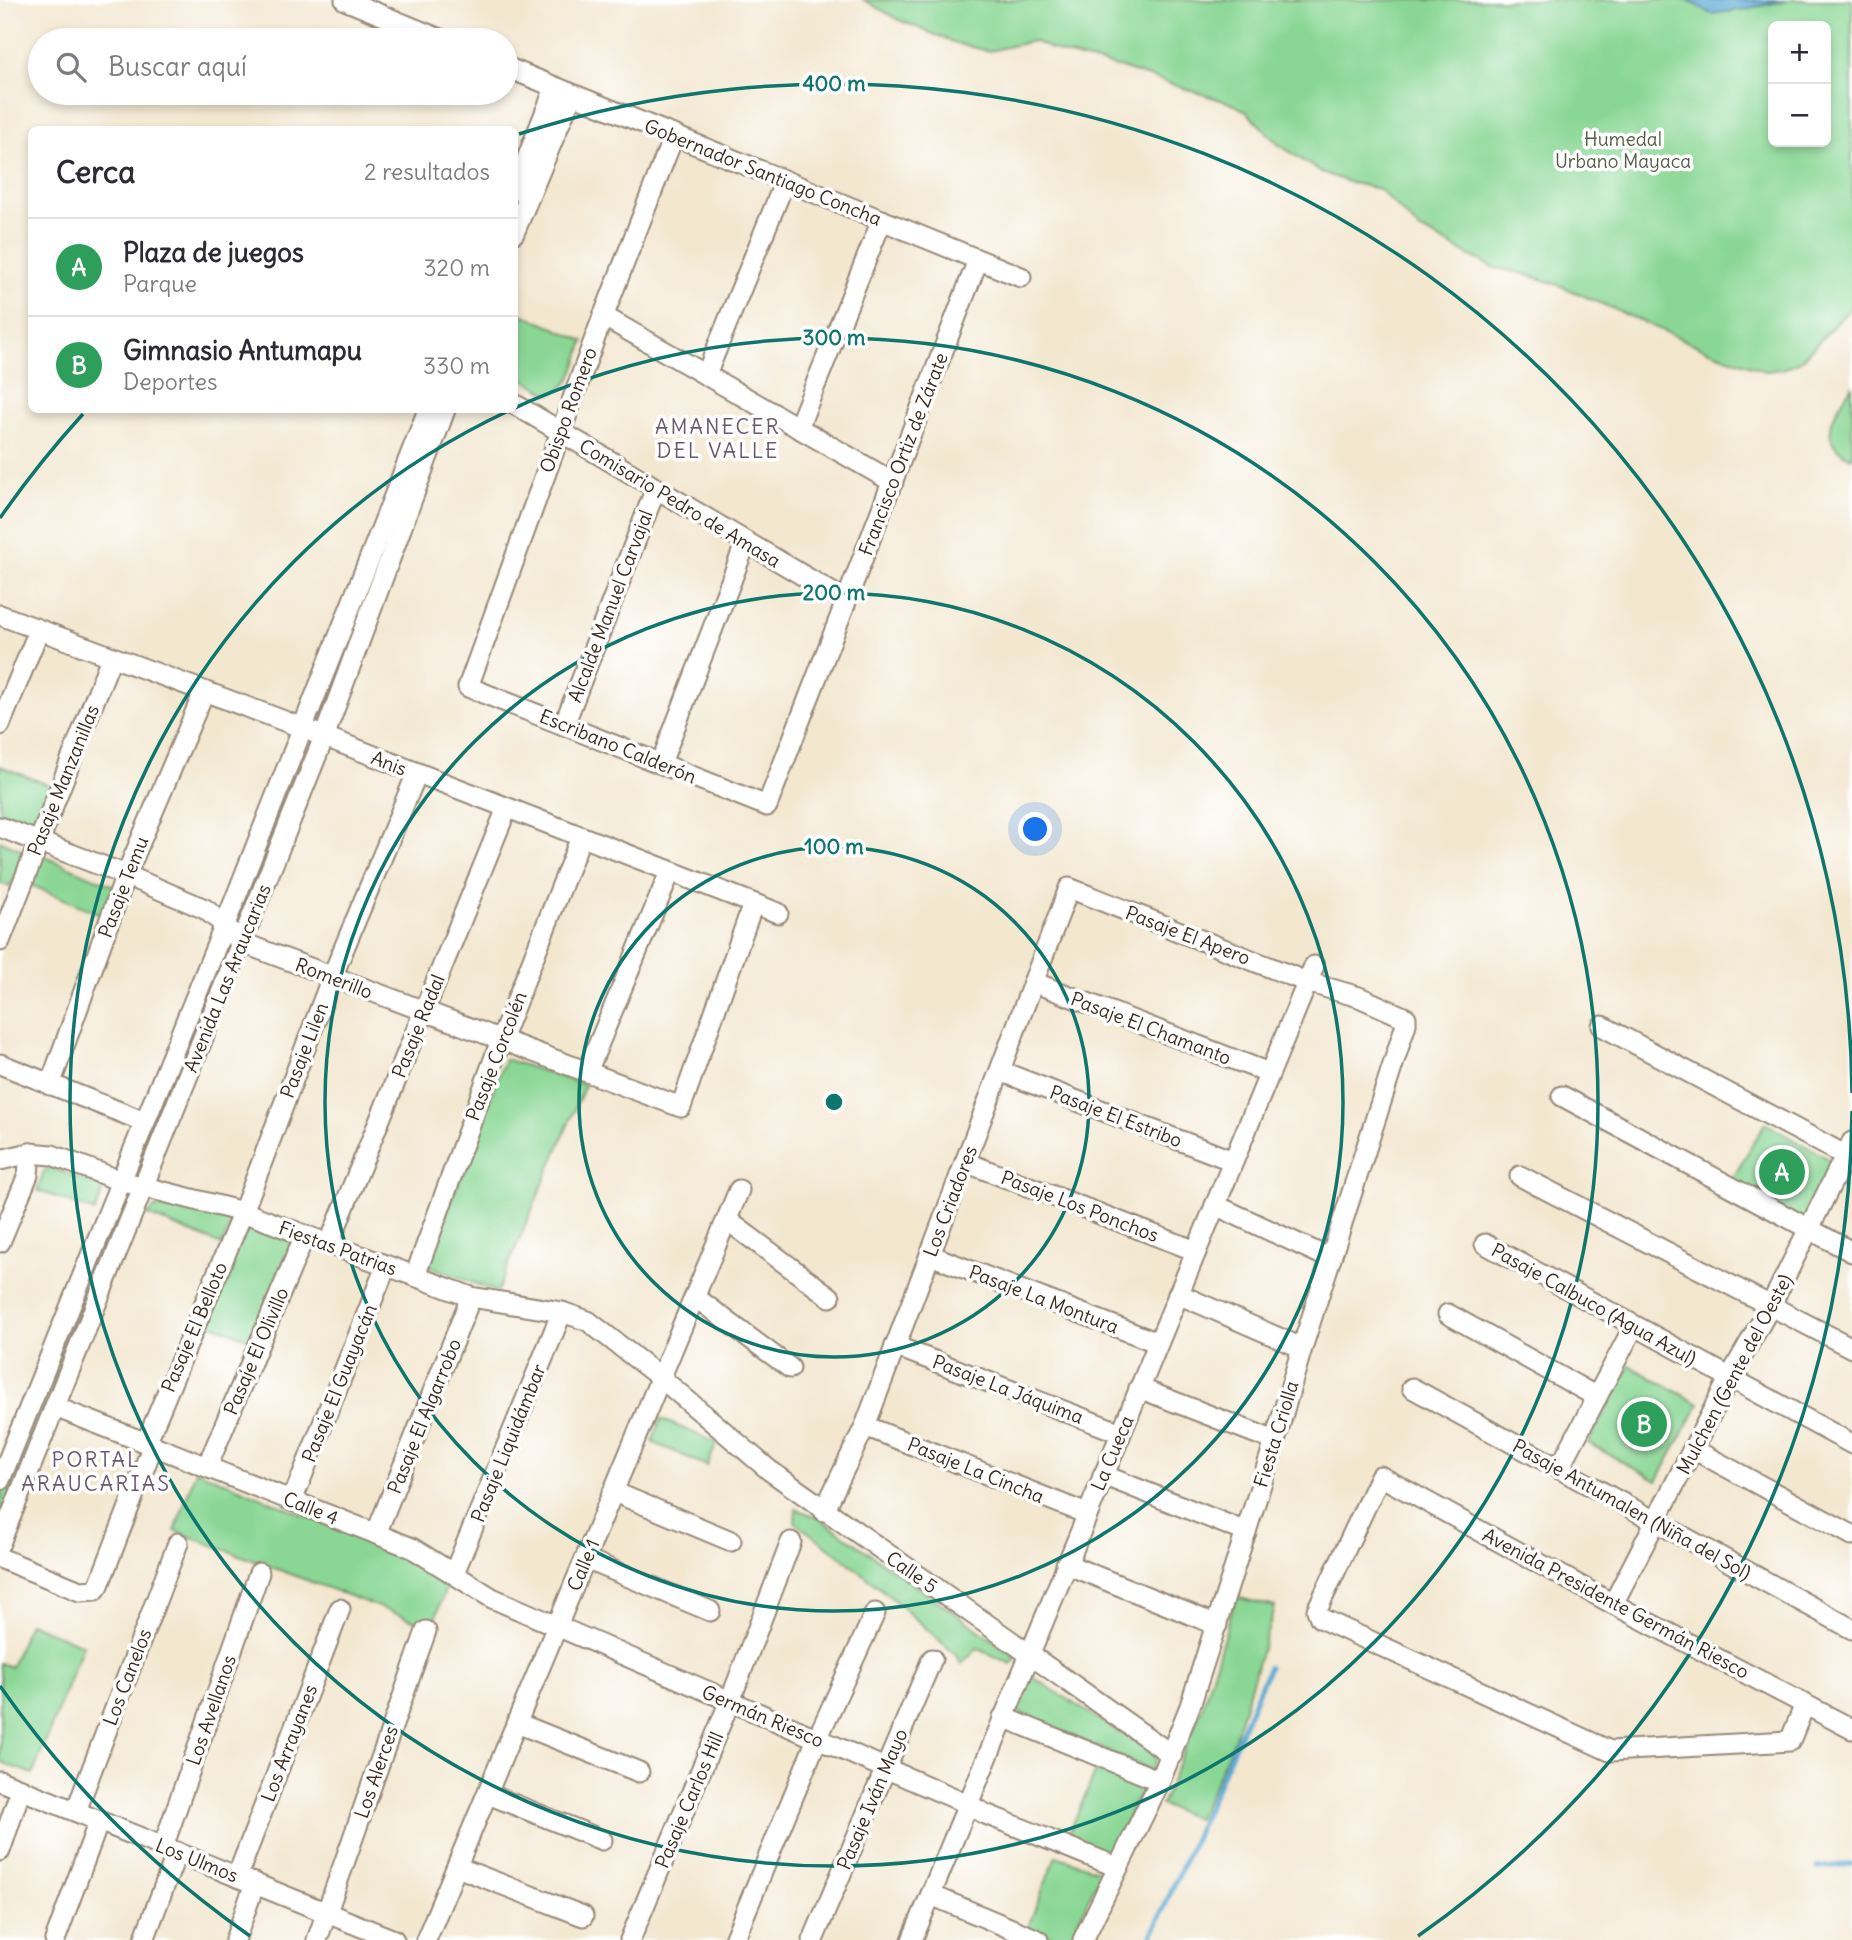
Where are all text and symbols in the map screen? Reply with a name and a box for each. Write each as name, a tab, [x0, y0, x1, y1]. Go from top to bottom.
map controls	[1768, 21, 1831, 147]
button: +	[1768, 21, 1831, 84]
search box	[28, 28, 518, 105]
icon: search	[52, 48, 90, 86]
text: Buscar aquí	[108, 50, 247, 83]
text: 400 m	[802, 70, 866, 97]
button: −	[1768, 84, 1831, 147]
street label: Gobernador Santiago Concha	[641, 113, 885, 231]
park label: Humedal Urbano Mayaca	[1555, 127, 1691, 173]
text: Cerca	[56, 153, 135, 191]
text: 2 resultados	[364, 157, 490, 186]
text: Plaza de juegos	[123, 236, 304, 269]
text: A	[72, 253, 86, 282]
text: 320 m	[424, 253, 490, 282]
text: Parque	[123, 269, 197, 298]
text: 300 m	[803, 324, 866, 351]
text: Gimnasio Antumapu	[123, 334, 362, 367]
street label: Obispo Romero	[534, 344, 602, 476]
street label: Francisco Ortiz de Zárate	[853, 349, 953, 559]
text: B	[71, 351, 87, 380]
text: 330 m	[423, 351, 490, 380]
text: Deportes	[123, 367, 217, 396]
district label: AMANECER DEL VALLE	[655, 413, 781, 464]
street label: Comisario Pedro de Amasa	[575, 433, 785, 573]
street label: Alcalde Manuel Carvajal	[562, 506, 658, 706]
text: 200 m	[803, 579, 866, 606]
street label: Pasaje Manzanillas	[22, 701, 104, 859]
street label: Escribano Calderón	[536, 704, 700, 788]
street label: Anis	[368, 745, 410, 781]
your location	[1018, 812, 1052, 846]
street label: Pasaje Temu	[93, 833, 153, 941]
text: 100 m	[804, 833, 864, 860]
street label: Avenida Las Araucarias	[178, 880, 276, 1076]
street label: Pasaje El Apero	[1122, 900, 1254, 970]
street label: Romerillo	[292, 952, 376, 1004]
street label: Pasaje Radal	[386, 971, 450, 1081]
street label: Pasaje El Chamanto	[1067, 986, 1235, 1070]
street label: Pasaje Corcolén	[460, 988, 532, 1124]
street label: Pasaje Lilen	[275, 999, 333, 1101]
street label: Pasaje El Estribo	[1047, 1080, 1185, 1152]
centre of rings	[822, 1090, 846, 1114]
street label: Los Criadores	[918, 1142, 982, 1260]
pin: A	[1759, 1146, 1805, 1198]
street label: Pasaje Los Ponchos	[998, 1165, 1162, 1247]
street label: Fiestas Patrias	[276, 1216, 400, 1280]
street label: Pasaje Calbuco (Agua Azul)	[1487, 1238, 1701, 1370]
street label: Pasaje El Belloto	[156, 1258, 232, 1396]
street label: Pasaje La Montura	[966, 1259, 1122, 1339]
street label: Mulchen (Gente del Oeste)	[1671, 1270, 1797, 1478]
street label: Pasaje El Olivillo	[218, 1284, 294, 1418]
street label: Pasaje El Guayacán	[296, 1300, 382, 1466]
street label: Pasaje El Algarrobo	[382, 1335, 466, 1497]
street label: Pasaje La Jáquima	[929, 1349, 1087, 1429]
street label: Pasaje Liquidámbar	[465, 1360, 551, 1526]
street label: Fiesta Criolla	[1248, 1378, 1304, 1490]
pin: B	[1621, 1398, 1667, 1450]
street label: La Cueca	[1085, 1412, 1139, 1494]
street label: Pasaje La Cincha	[904, 1432, 1048, 1508]
street label: Pasaje Antumalen (Niña del Sol)	[1508, 1433, 1756, 1585]
district label: PORTAL ARAUCARIAS	[21, 1446, 171, 1497]
street label: Calle 4	[280, 1486, 342, 1530]
street label: Avenida Presidente Germán Riesco	[1479, 1522, 1753, 1684]
street label: Calle 1	[561, 1535, 605, 1595]
street label: Calle 5	[882, 1546, 942, 1598]
street label: Los Canelos	[98, 1625, 156, 1729]
street label: Los Avellanos	[181, 1652, 241, 1768]
street label: Germán Riesco	[698, 1680, 828, 1752]
street label: Los Arrayanes	[256, 1681, 322, 1805]
street label: Los Alerces	[349, 1722, 403, 1822]
street label: Pasaje Iván Mayo	[831, 1725, 913, 1873]
street label: Pasaje Carlos Hill	[649, 1728, 729, 1872]
street label: Los Ulmos	[152, 1833, 242, 1887]

